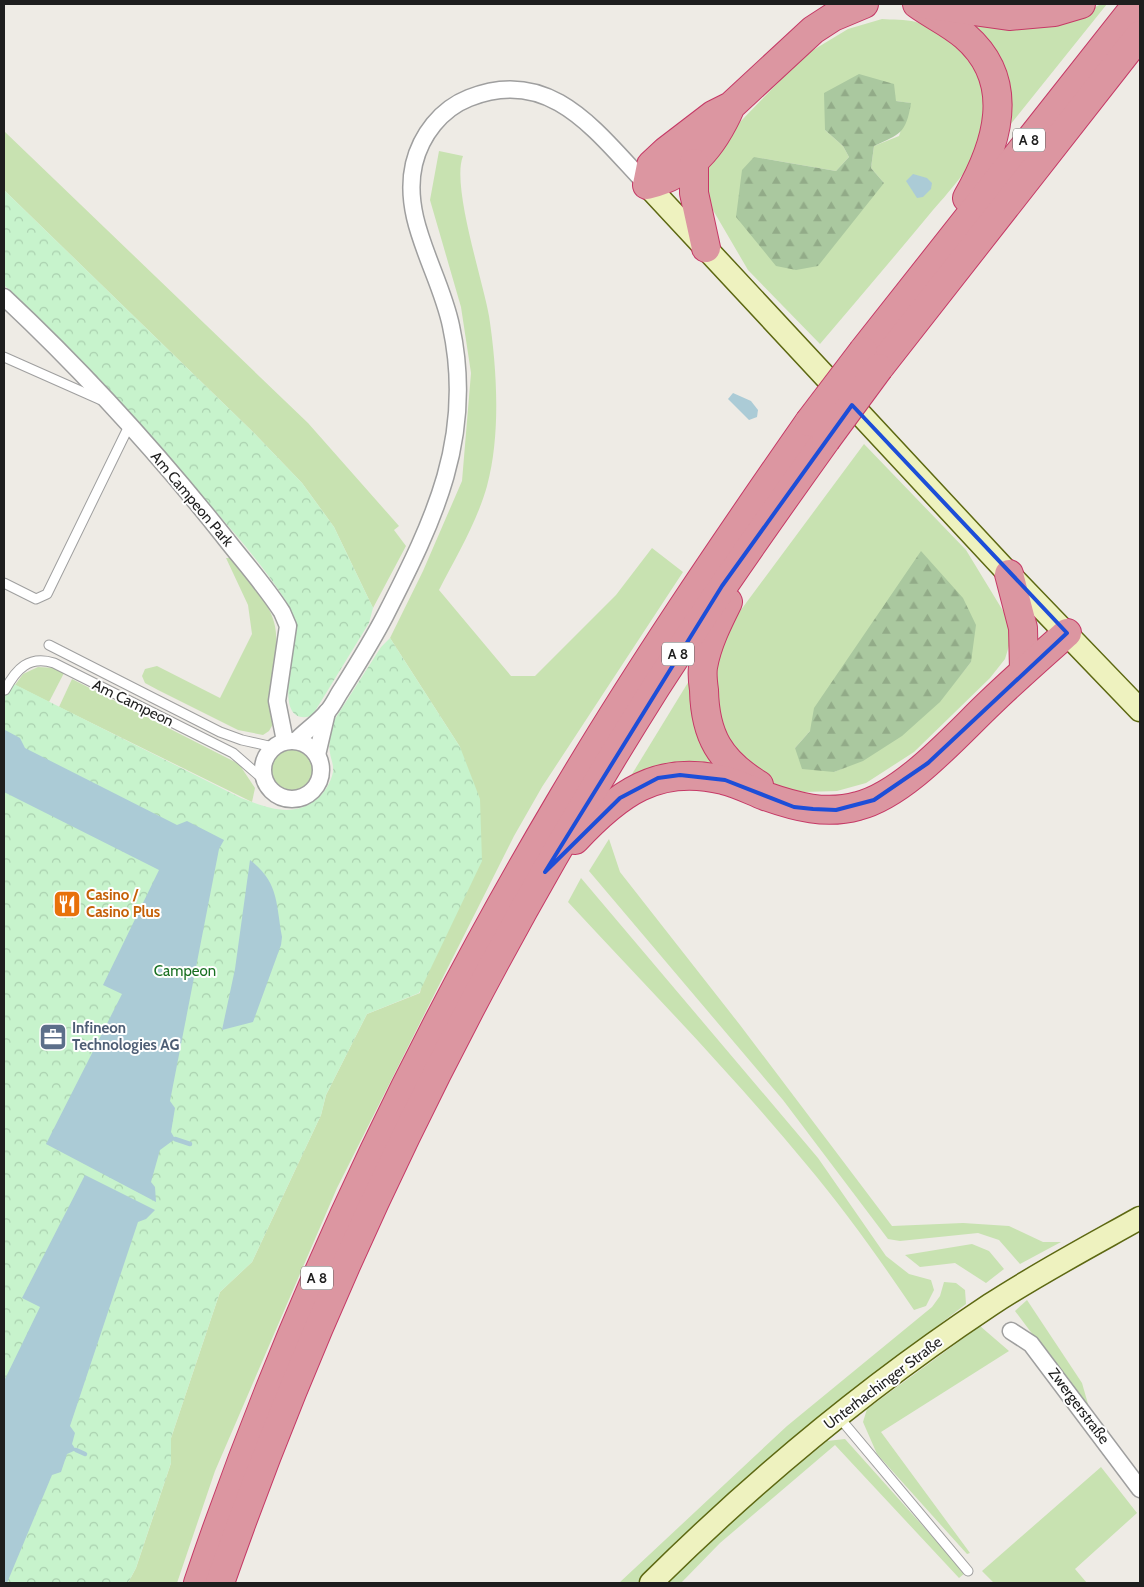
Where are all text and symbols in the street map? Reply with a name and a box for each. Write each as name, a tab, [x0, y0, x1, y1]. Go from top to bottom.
road number: A 8	[1013, 128, 1045, 152]
street label: Am Campeon Park	[147, 448, 237, 550]
road number: A 8	[662, 642, 694, 666]
street label: Am Campeon	[89, 676, 177, 730]
place label: Casino / Casino Plus	[86, 886, 160, 921]
restaurant icon: Casino / Casino Plus	[52, 889, 82, 919]
park label: Campeon	[154, 962, 216, 980]
place label: Infineon Technologies AG	[72, 1019, 179, 1054]
office icon: Infineon Technologies AG	[38, 1022, 68, 1052]
road number: A 8	[301, 1266, 333, 1290]
street label: Unterhachinger Straße	[820, 1333, 946, 1433]
street label: Zwergerstraße	[1045, 1364, 1114, 1448]

